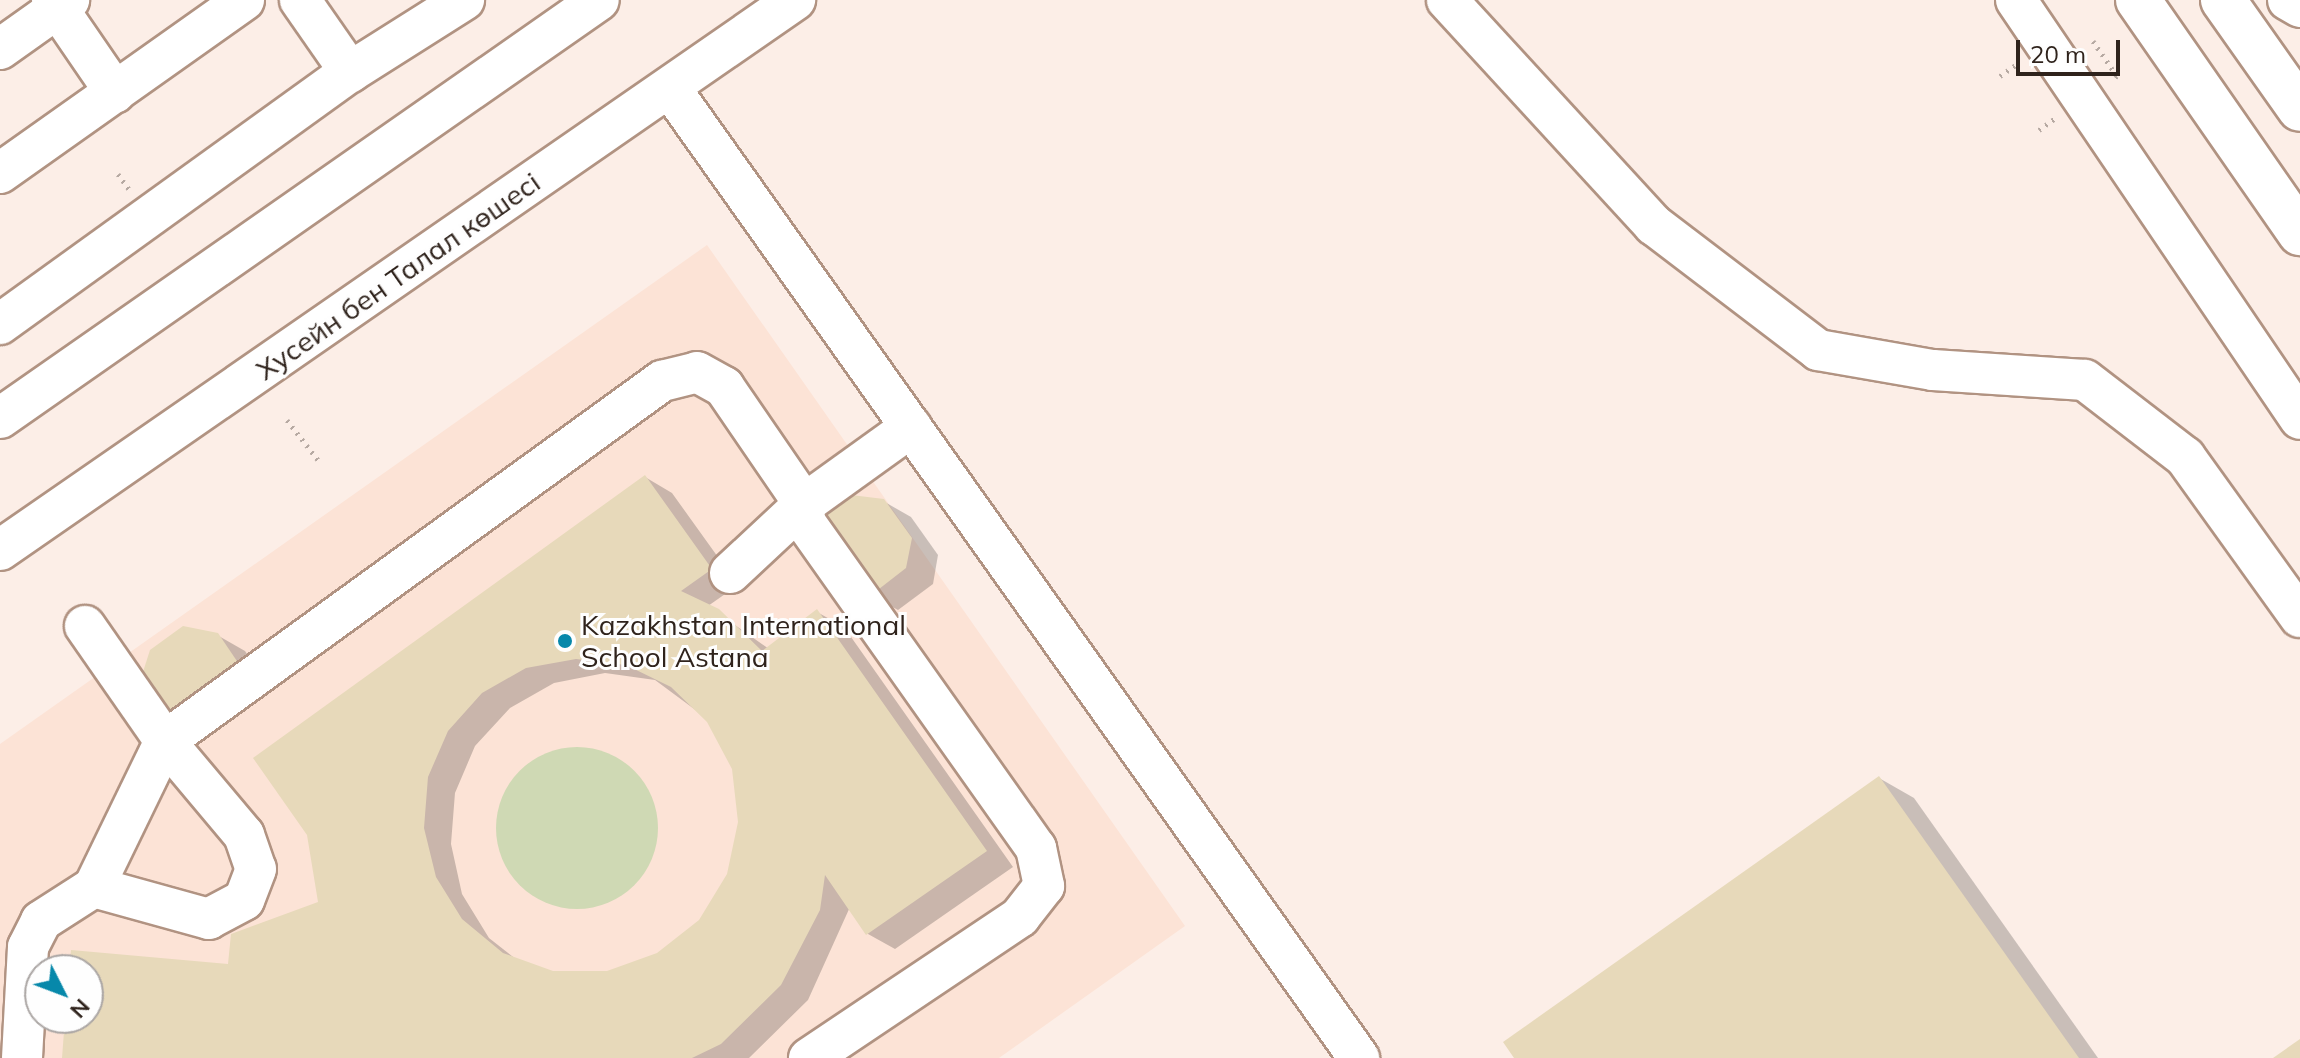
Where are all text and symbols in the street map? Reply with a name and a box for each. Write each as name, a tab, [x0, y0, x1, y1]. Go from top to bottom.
scale bar	[2020, 24, 2124, 74]
text: 20 m	[2030, 39, 2086, 69]
street label: Хусейн бен Талал көшесі	[250, 165, 546, 387]
place label: Kazakhstan International School Astana	[581, 608, 906, 674]
marker: Kazakhstan International School Astana	[556, 632, 574, 650]
north arrow	[24, 954, 104, 1034]
text: N	[64, 993, 96, 1024]

